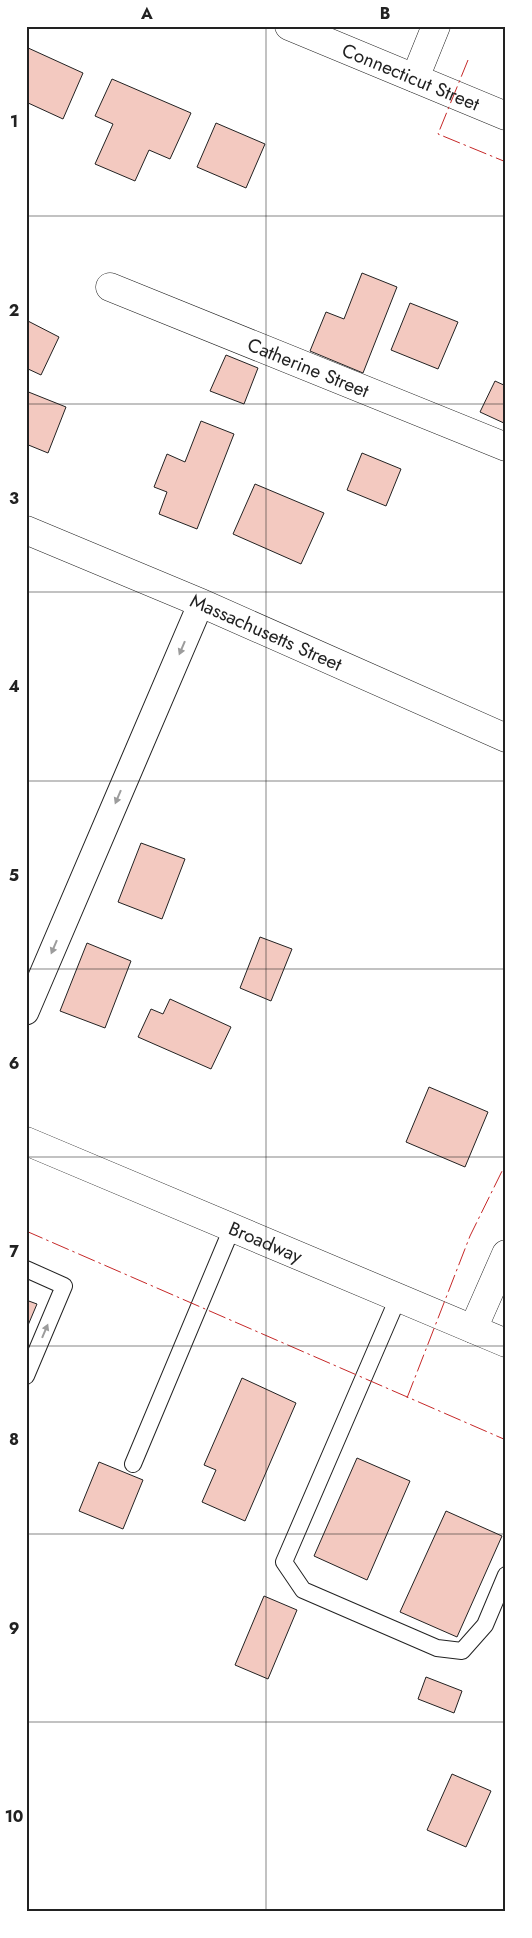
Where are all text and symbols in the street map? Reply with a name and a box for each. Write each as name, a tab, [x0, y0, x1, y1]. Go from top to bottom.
text: A	[140, 2, 153, 25]
text: B	[380, 2, 390, 25]
street label: Connecticut Street	[338, 36, 484, 117]
text: 1	[10, 110, 18, 133]
text: 2	[9, 299, 19, 322]
street label: Catherine Street	[244, 331, 374, 404]
text: 3	[9, 487, 19, 510]
street label: Massachusetts Street	[186, 587, 347, 677]
one-way arrow	[177, 641, 185, 655]
text: 4	[8, 675, 20, 698]
one-way arrow	[113, 790, 121, 804]
text: 5	[9, 864, 19, 887]
one-way arrow	[50, 940, 58, 954]
text: 6	[9, 1052, 19, 1075]
street label: Broadway	[225, 1214, 307, 1270]
text: 7	[9, 1240, 19, 1263]
one-way arrow	[42, 1324, 50, 1338]
text: 8	[9, 1428, 19, 1451]
text: 9	[9, 1617, 19, 1640]
text: 10	[5, 1805, 23, 1828]

